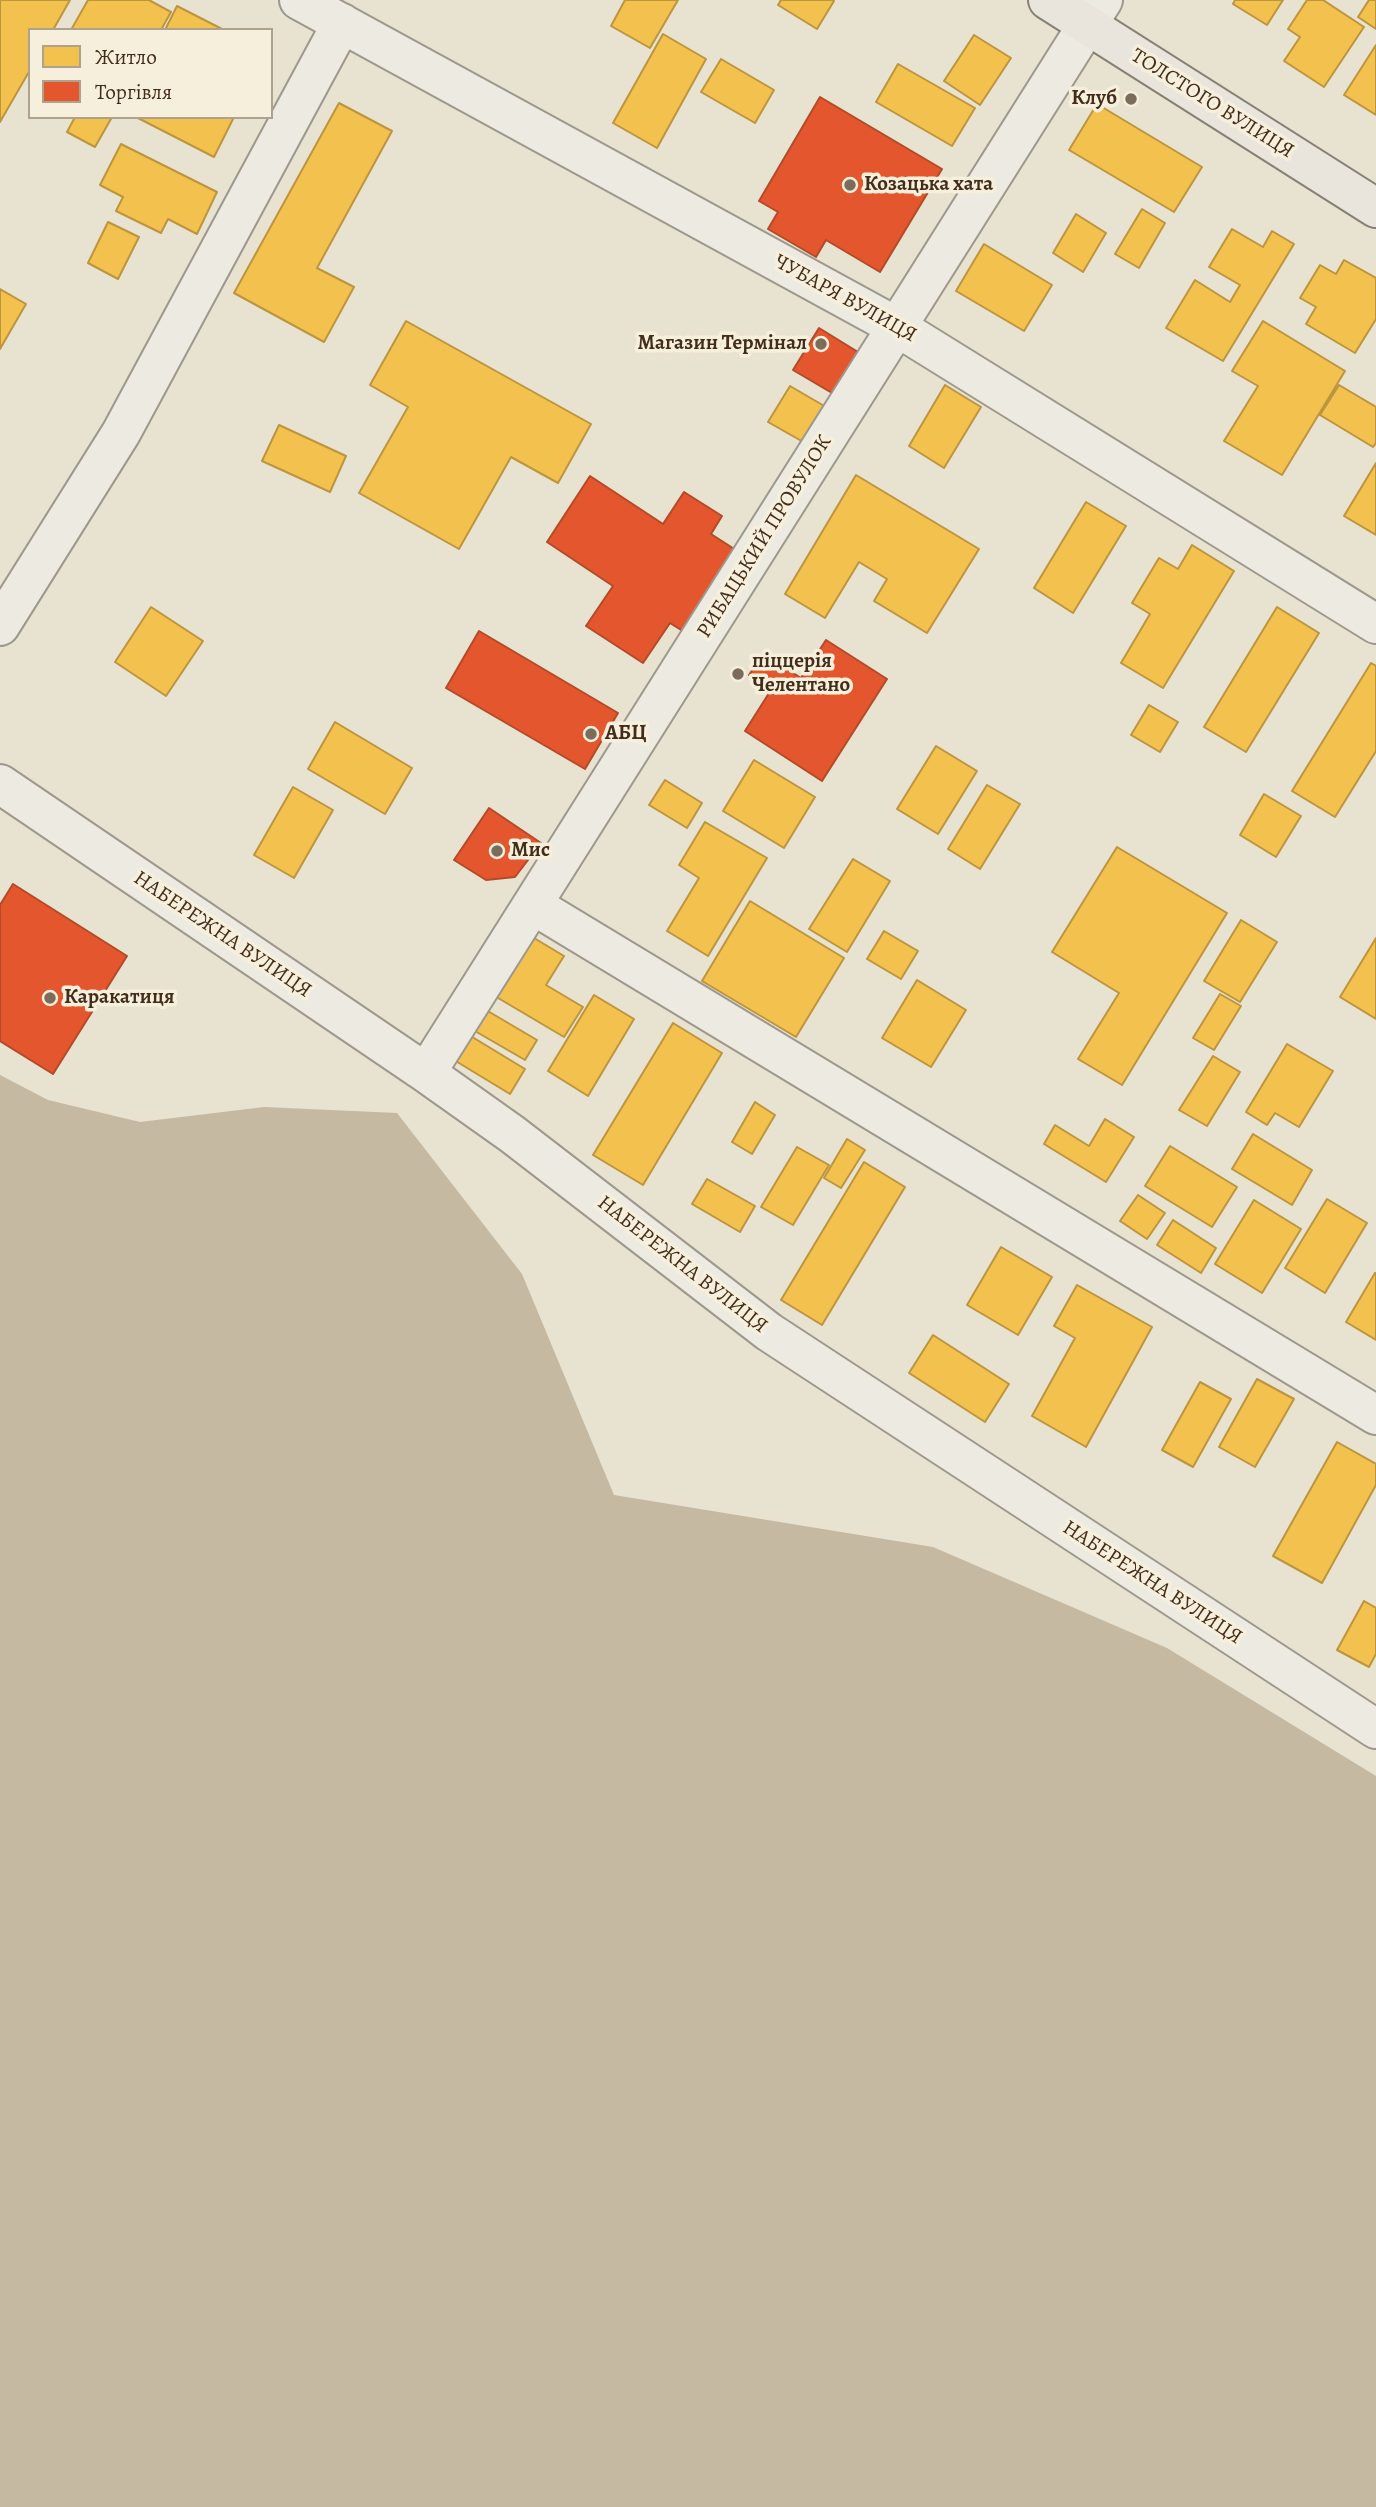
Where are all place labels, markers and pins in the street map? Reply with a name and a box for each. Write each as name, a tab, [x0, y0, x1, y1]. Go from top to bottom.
place label: Клуб	[1071, 86, 1117, 112]
marker: Клуб	[1123, 91, 1139, 107]
place label: Козацька хата	[864, 172, 993, 198]
marker: Козацька хата	[842, 177, 858, 193]
place label: Магазин Термінал	[638, 331, 807, 357]
marker: Магазин Термінал	[813, 336, 829, 352]
place label: піццерія Челентано	[752, 649, 850, 699]
marker: піццерія Челентано	[730, 666, 746, 682]
place label: АБЦ	[605, 721, 647, 747]
marker: АБЦ	[583, 726, 599, 742]
place label: Мис	[511, 838, 550, 864]
marker: Мис	[489, 843, 505, 859]
place label: Каракатиця	[64, 985, 175, 1011]
marker: Каракатиця	[42, 990, 58, 1006]

